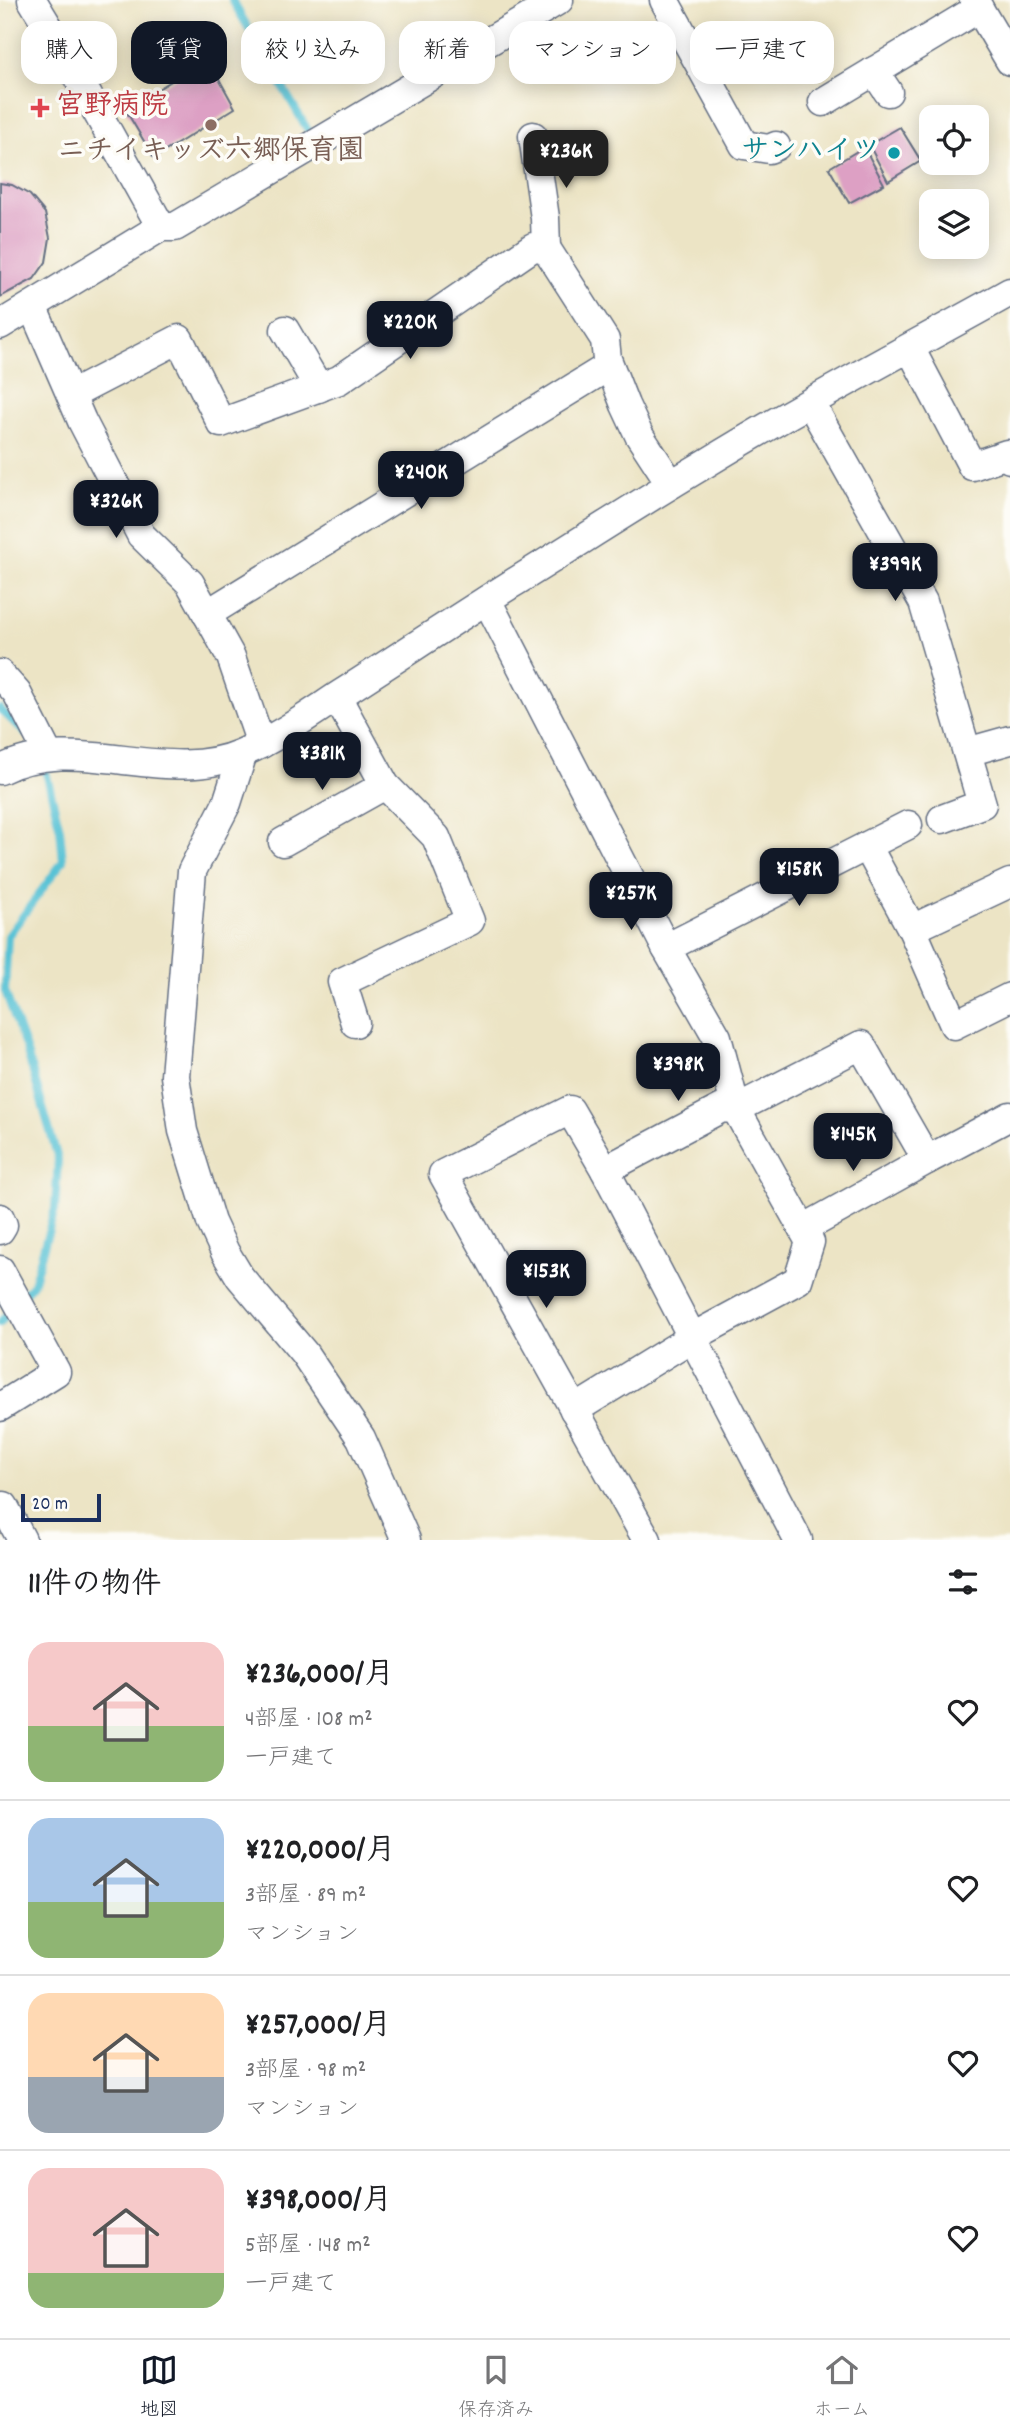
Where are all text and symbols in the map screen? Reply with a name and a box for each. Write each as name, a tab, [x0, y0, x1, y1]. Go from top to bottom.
chip: 購入	[21, 21, 117, 84]
chip: 賃貸	[131, 21, 227, 84]
chip: 絞り込み	[241, 21, 385, 84]
chip: 新着	[399, 21, 495, 84]
chip: マンション	[509, 21, 676, 84]
chip: 一戸建て	[690, 21, 834, 84]
place label: 宮野病院	[56, 88, 168, 128]
marker: 宮野病院	[30, 98, 50, 118]
map controls	[919, 105, 989, 259]
button: locate	[919, 105, 989, 175]
marker: ニチイキッズ六郷保育園	[203, 117, 219, 133]
pin: ¥236K	[517, 130, 615, 190]
place label: ニチイキッズ六郷保育園	[58, 133, 364, 173]
place label: サンハイツ	[741, 133, 880, 173]
text: ¥236K	[539, 136, 593, 169]
marker: サンハイツ	[886, 145, 902, 161]
button: layers	[919, 189, 989, 259]
pin: ¥220K	[361, 302, 459, 361]
text: ¥220K	[383, 307, 437, 340]
pin: ¥240K	[372, 452, 470, 511]
text: ¥240K	[394, 457, 448, 490]
pin: ¥326K	[67, 480, 165, 540]
text: ¥326K	[89, 486, 143, 519]
pin: ¥399K	[846, 544, 944, 603]
text: ¥399K	[868, 549, 922, 582]
pin: ¥381K	[273, 732, 371, 792]
text: ¥381K	[299, 738, 345, 771]
pin: ¥158K	[750, 848, 848, 908]
text: ¥158K	[776, 854, 822, 887]
pin: ¥257K	[582, 872, 680, 932]
text: ¥257K	[605, 878, 657, 911]
pin: ¥398K	[629, 1044, 727, 1103]
text: ¥398K	[652, 1049, 704, 1082]
pin: ¥145K	[804, 1114, 902, 1173]
text: ¥145K	[830, 1119, 877, 1152]
pin: ¥153K	[497, 1250, 595, 1310]
text: ¥153K	[522, 1256, 570, 1289]
scale bar	[21, 1491, 102, 1523]
text: 20 m	[32, 1492, 68, 1519]
icon: filters	[944, 1563, 982, 1601]
text: 11件の物件	[28, 1565, 161, 1608]
text: ¥236,000/月	[245, 1655, 394, 1698]
icon: home	[84, 1670, 168, 1754]
icon: heart	[944, 1693, 982, 1731]
text: 4部屋 · 108 m²	[245, 1704, 373, 1737]
text: 一戸建て	[245, 1743, 337, 1776]
text: ¥220,000/月	[245, 1831, 395, 1874]
icon: home	[84, 1846, 168, 1930]
icon: heart	[944, 1869, 982, 1907]
text: 3部屋 · 89 m²	[245, 1880, 366, 1913]
text: マンション	[245, 1919, 359, 1952]
text: ¥257,000/月	[245, 2006, 391, 2049]
icon: home	[84, 2021, 168, 2105]
icon: heart	[944, 2044, 982, 2082]
text: 3部屋 · 98 m²	[245, 2055, 366, 2088]
text: マンション	[245, 2094, 359, 2127]
text: ¥398,000/月	[245, 2181, 392, 2224]
icon: home	[84, 2196, 168, 2280]
icon: heart	[944, 2219, 982, 2257]
text: 5部屋 · 148 m²	[245, 2230, 371, 2263]
text: 一戸建て	[245, 2269, 337, 2302]
tab: 地図	[140, 2351, 178, 2425]
tab: 保存済み	[458, 2351, 534, 2425]
tab: ホーム	[814, 2351, 870, 2425]

